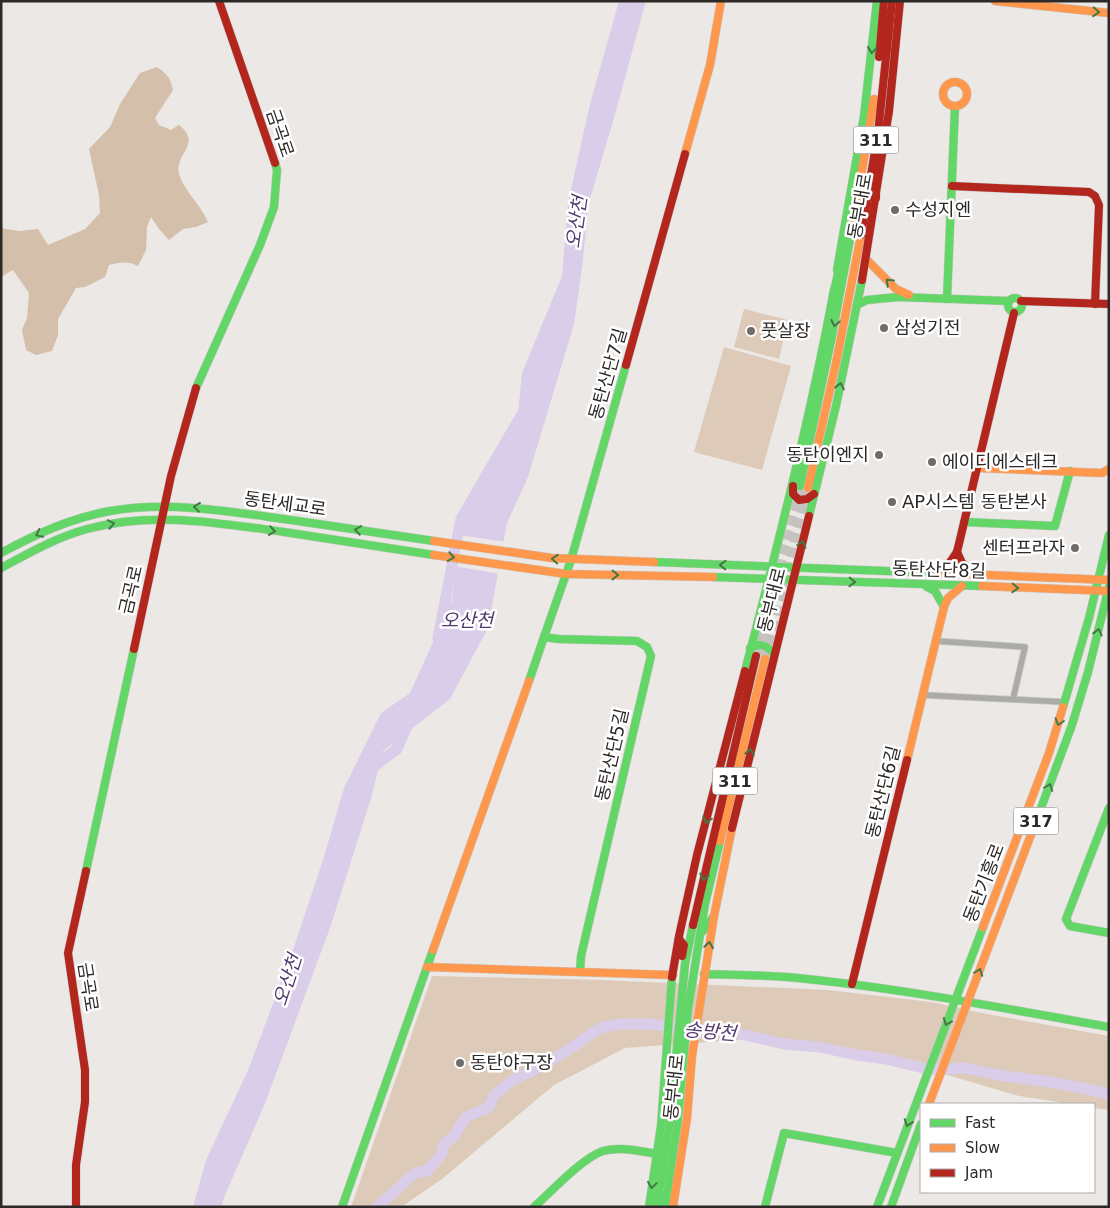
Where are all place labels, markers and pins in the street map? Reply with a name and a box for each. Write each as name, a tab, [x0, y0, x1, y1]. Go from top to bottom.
place label: 수성지엔	[905, 199, 971, 220]
marker: 수성지엔	[889, 204, 901, 216]
place label: 삼성기전	[894, 317, 960, 338]
place label: 풋살장	[761, 320, 811, 341]
marker: 삼성기전	[878, 322, 890, 334]
marker: 풋살장	[745, 325, 757, 337]
place label: 동탄이엔지	[786, 444, 869, 465]
marker: 동탄이엔지	[873, 449, 885, 461]
place label: 에이디에스테크	[942, 451, 1058, 472]
marker: 에이디에스테크	[926, 456, 938, 468]
place label: AP시스템 동탄본사	[902, 491, 1047, 512]
marker: AP시스템 동탄본사	[886, 496, 898, 508]
place label: 센터프라자	[982, 537, 1065, 558]
marker: 센터프라자	[1069, 542, 1081, 554]
place label: 동탄야구장	[470, 1052, 553, 1073]
marker: 동탄야구장	[454, 1057, 466, 1069]

